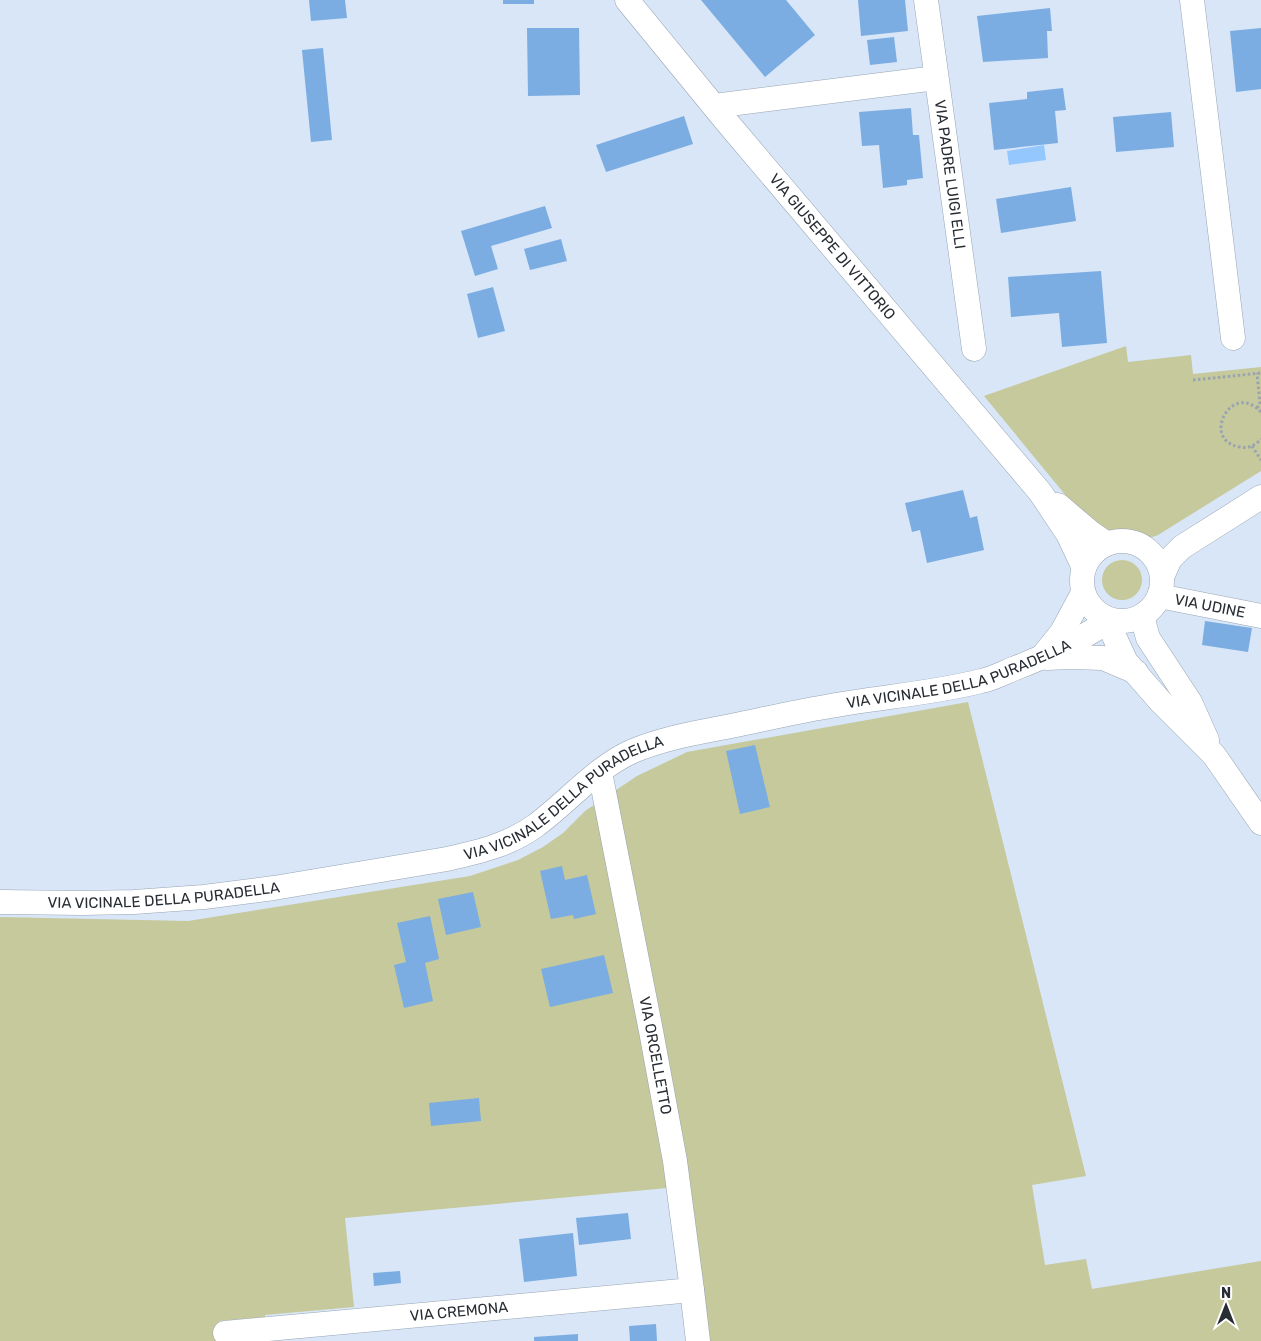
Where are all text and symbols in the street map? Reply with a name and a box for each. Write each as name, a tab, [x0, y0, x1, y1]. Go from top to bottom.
street label: VIA PADRE LUIGI ELLI	[931, 99, 969, 250]
street label: VIA GIUSEPPE DI VITTORIO	[766, 170, 899, 323]
street label: VIA UDINE	[1173, 590, 1247, 622]
street label: VIA VICINALE DELLA PURADELLA	[845, 636, 1074, 712]
street label: VIA VICINALE DELLA PURADELLA	[462, 732, 666, 864]
street label: VIA VICINALE DELLA PURADELLA	[47, 878, 281, 912]
street label: VIA ORCELLETTO	[635, 995, 675, 1116]
north arrow	[1201, 1281, 1251, 1331]
text: N	[1221, 1285, 1231, 1302]
street label: VIA CREMONA	[409, 1298, 509, 1325]

